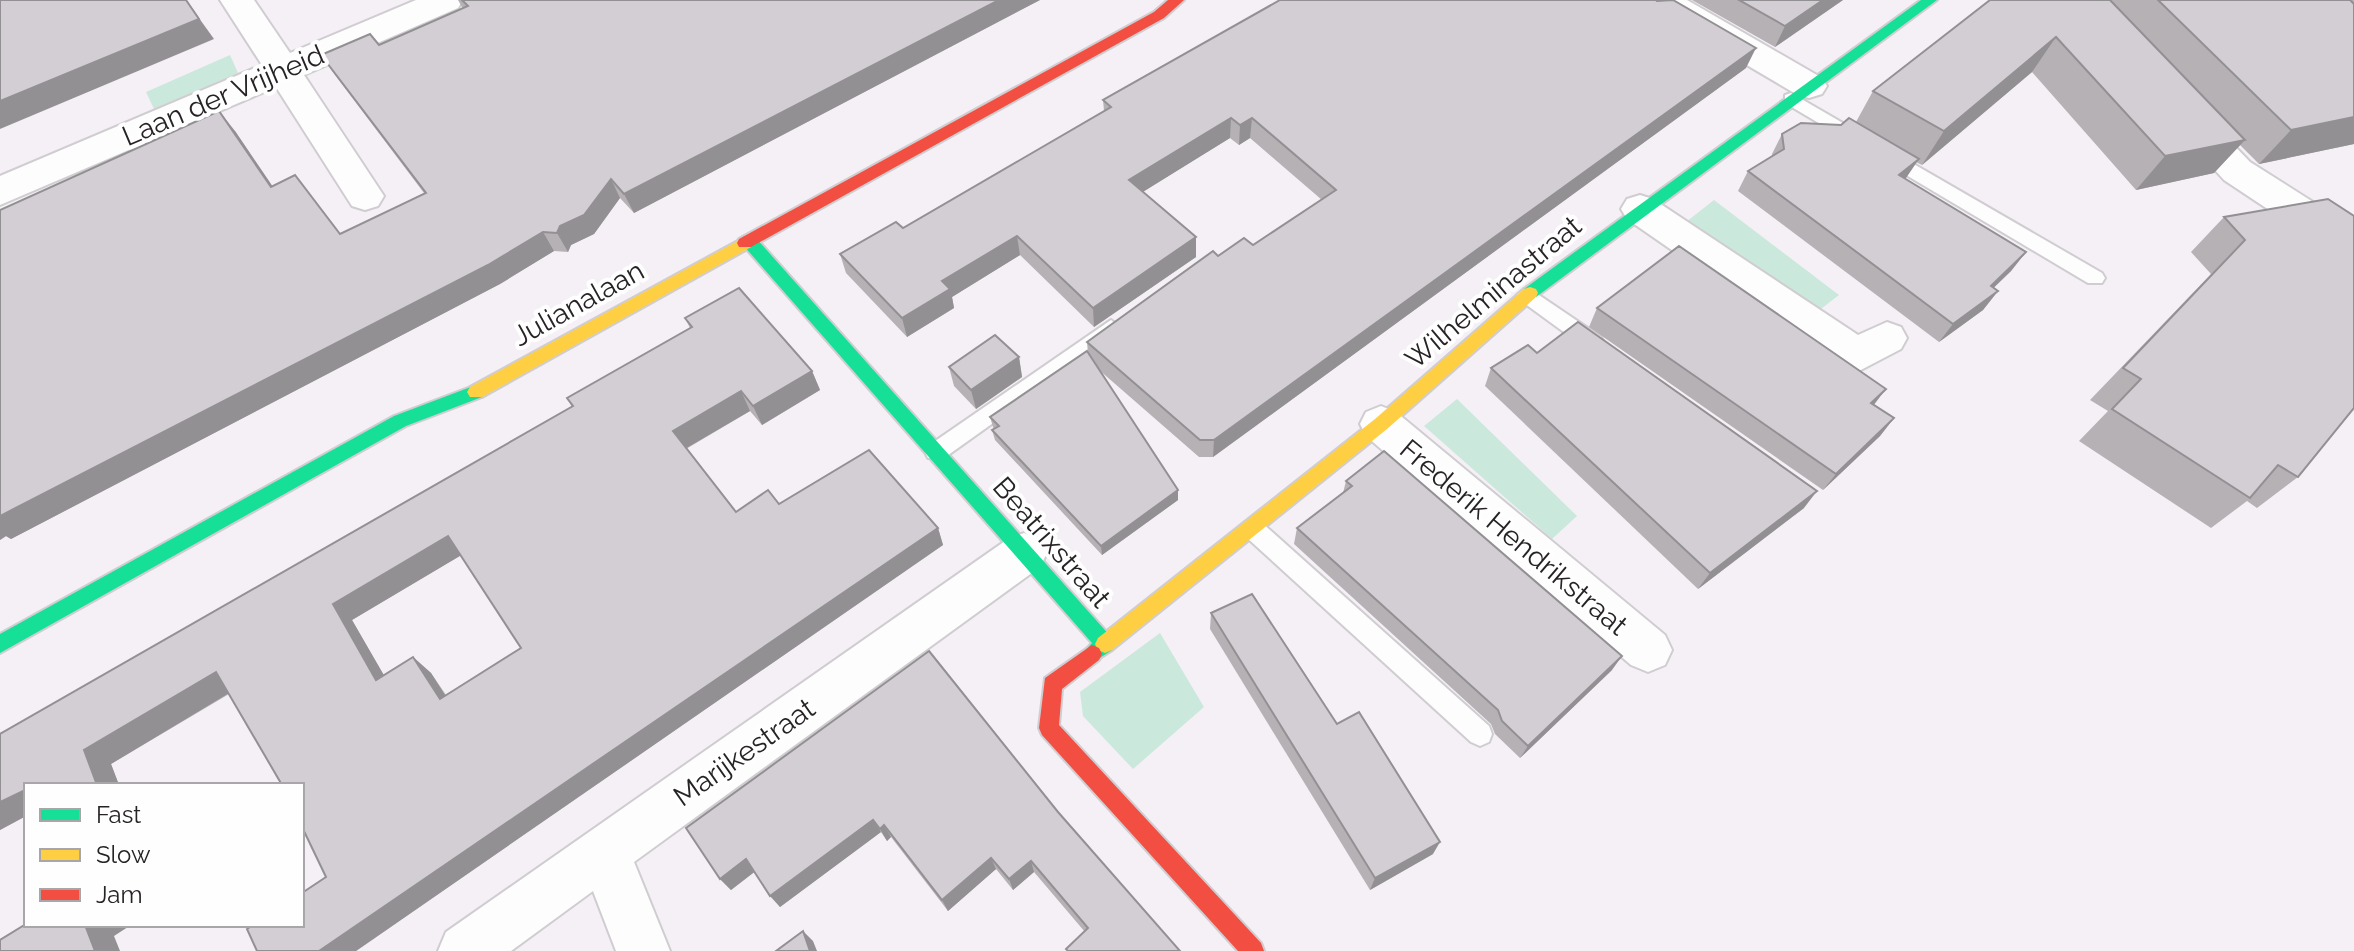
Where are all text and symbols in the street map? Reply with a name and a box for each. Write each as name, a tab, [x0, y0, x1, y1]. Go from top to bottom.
street label: Laan der Vrijheid	[117, 38, 329, 153]
street label: Wilhelminastraat	[1399, 209, 1588, 375]
street label: Julianalaan	[507, 254, 650, 353]
street label: Frederik Hendrikstraat	[1393, 433, 1635, 643]
street label: Beatrixstraat	[986, 470, 1118, 615]
street label: Marijkestraat	[667, 691, 822, 813]
legend	[24, 783, 304, 927]
text: Fast	[96, 800, 141, 829]
text: Slow	[96, 840, 151, 869]
text: Jam	[96, 880, 142, 909]

